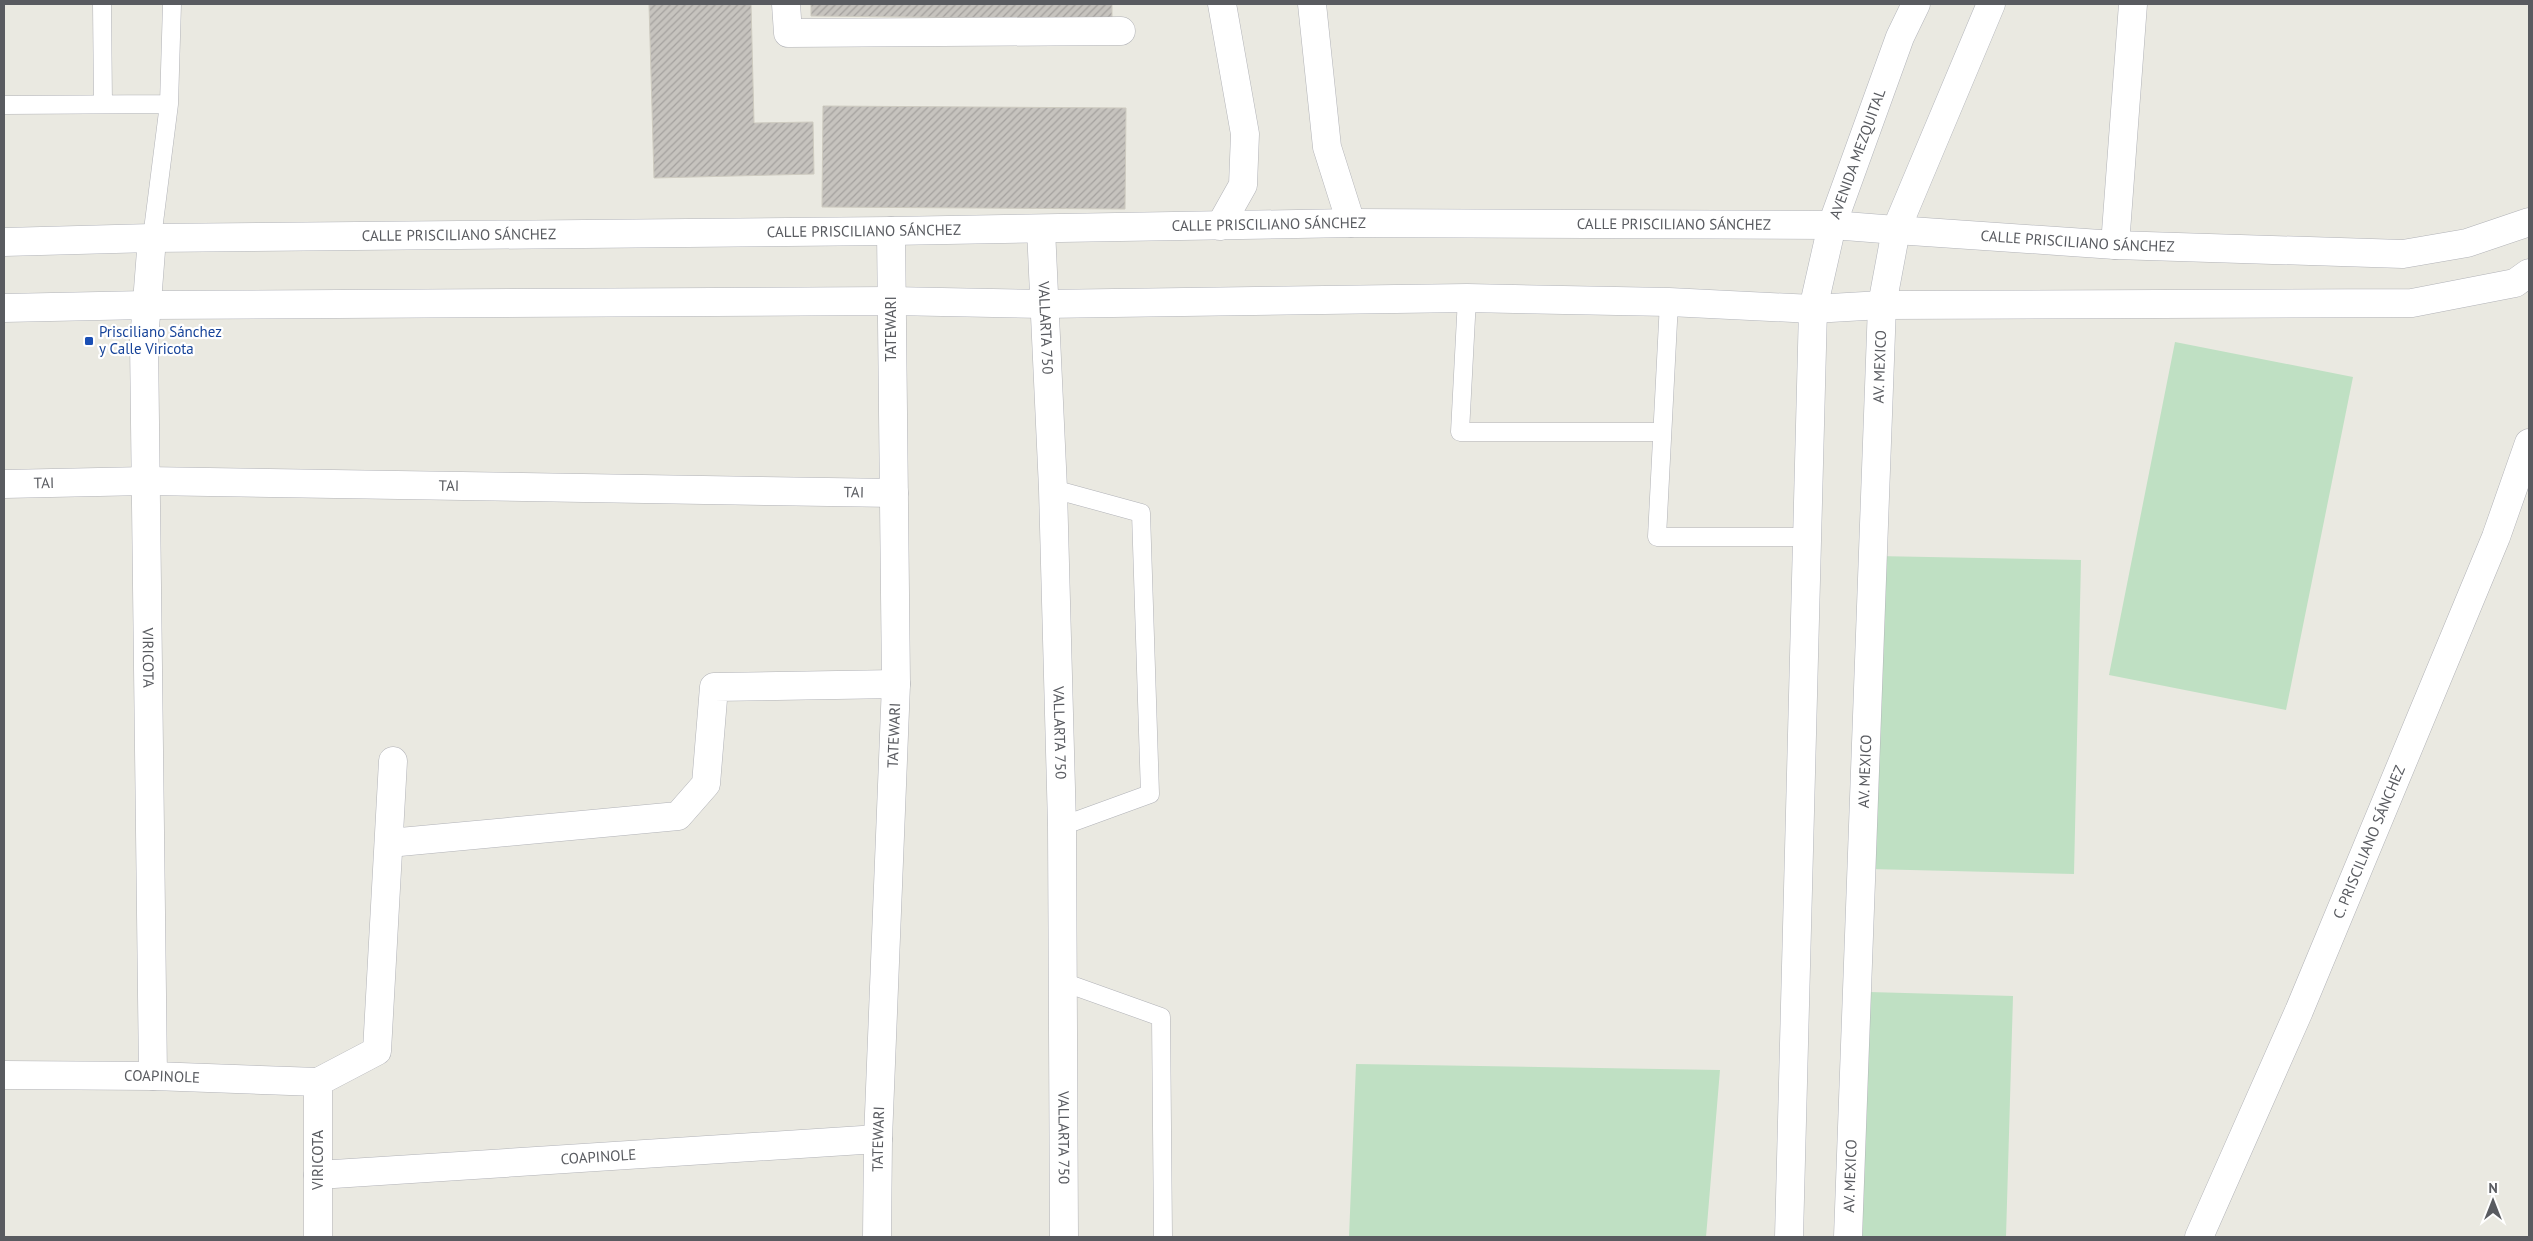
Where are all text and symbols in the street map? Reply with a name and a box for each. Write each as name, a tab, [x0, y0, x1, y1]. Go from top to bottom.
street label: AVENIDA MEZQUITAL	[1825, 86, 1890, 221]
street label: CALLE PRISCILIANO SÁNCHEZ	[1172, 213, 1366, 235]
street label: CALLE PRISCILIANO SÁNCHEZ	[1577, 214, 1771, 234]
street label: CALLE PRISCILIANO SÁNCHEZ	[767, 220, 961, 241]
street label: CALLE PRISCILIANO SÁNCHEZ	[362, 224, 556, 245]
street label: CALLE PRISCILIANO SÁNCHEZ	[1980, 226, 2175, 256]
street label: VALLARTA 750	[1034, 280, 1058, 375]
street label: TATEWARI	[881, 296, 900, 362]
place label: Prisciliano Sánchez y Calle Viricota	[99, 322, 222, 358]
street label: AV. MEXICO	[1868, 330, 1890, 404]
marker: Prisciliano Sánchez y Calle Viricota	[83, 335, 95, 347]
street label: TAI	[34, 473, 54, 492]
street label: TAI	[439, 476, 459, 495]
street label: TAI	[843, 482, 864, 502]
street label: VIRICOTA	[138, 627, 158, 688]
street label: VALLARTA 750	[1049, 685, 1071, 779]
street label: TATEWARI	[883, 702, 904, 768]
street label: AV. MEXICO	[1854, 734, 1875, 808]
street label: C. PRISCILIANO SÁNCHEZ	[2328, 762, 2409, 921]
street label: COAPINOLE	[124, 1066, 200, 1087]
street label: VALLARTA 750	[1054, 1090, 1074, 1184]
street label: TATEWARI	[868, 1106, 888, 1172]
street label: VIRICOTA	[308, 1130, 327, 1191]
street label: AV. MEXICO	[1839, 1139, 1861, 1213]
street label: COAPINOLE	[560, 1145, 637, 1168]
north arrow	[2468, 1176, 2518, 1226]
text: N	[2488, 1179, 2498, 1197]

